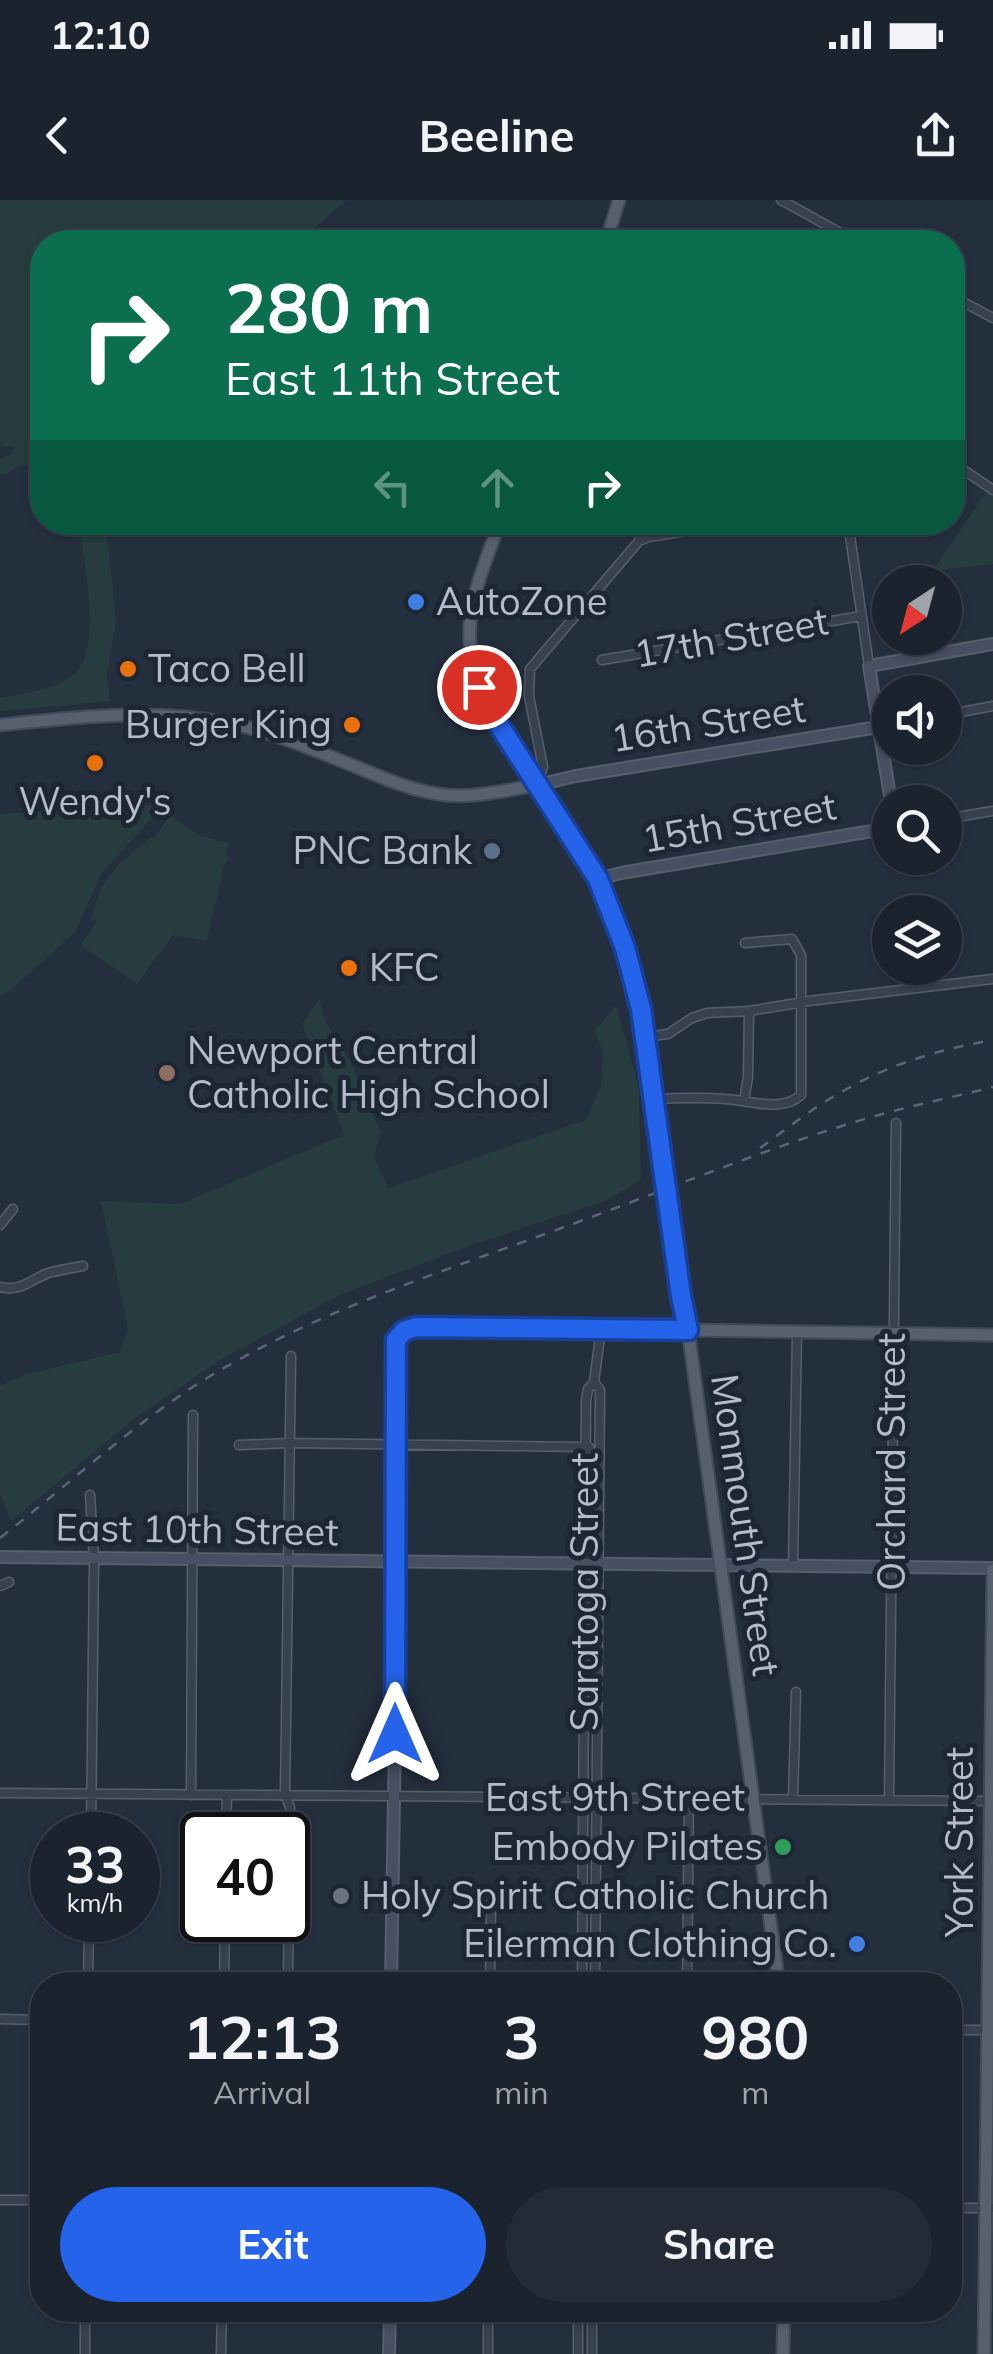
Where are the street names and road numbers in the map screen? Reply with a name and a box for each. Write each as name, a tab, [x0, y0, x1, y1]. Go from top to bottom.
street label: 17th Street	[630, 596, 832, 678]
street label: 16th Street	[607, 684, 808, 762]
street label: 15th Street	[638, 781, 840, 863]
street label: Orchard Street	[867, 1333, 915, 1591]
street label: Monmouth Street	[701, 1371, 791, 1679]
street label: Saratoga Street	[560, 1453, 608, 1731]
street label: East 10th Street	[55, 1503, 339, 1555]
street label: York Street	[935, 1747, 983, 1938]
street label: East 9th Street	[485, 1773, 745, 1821]

